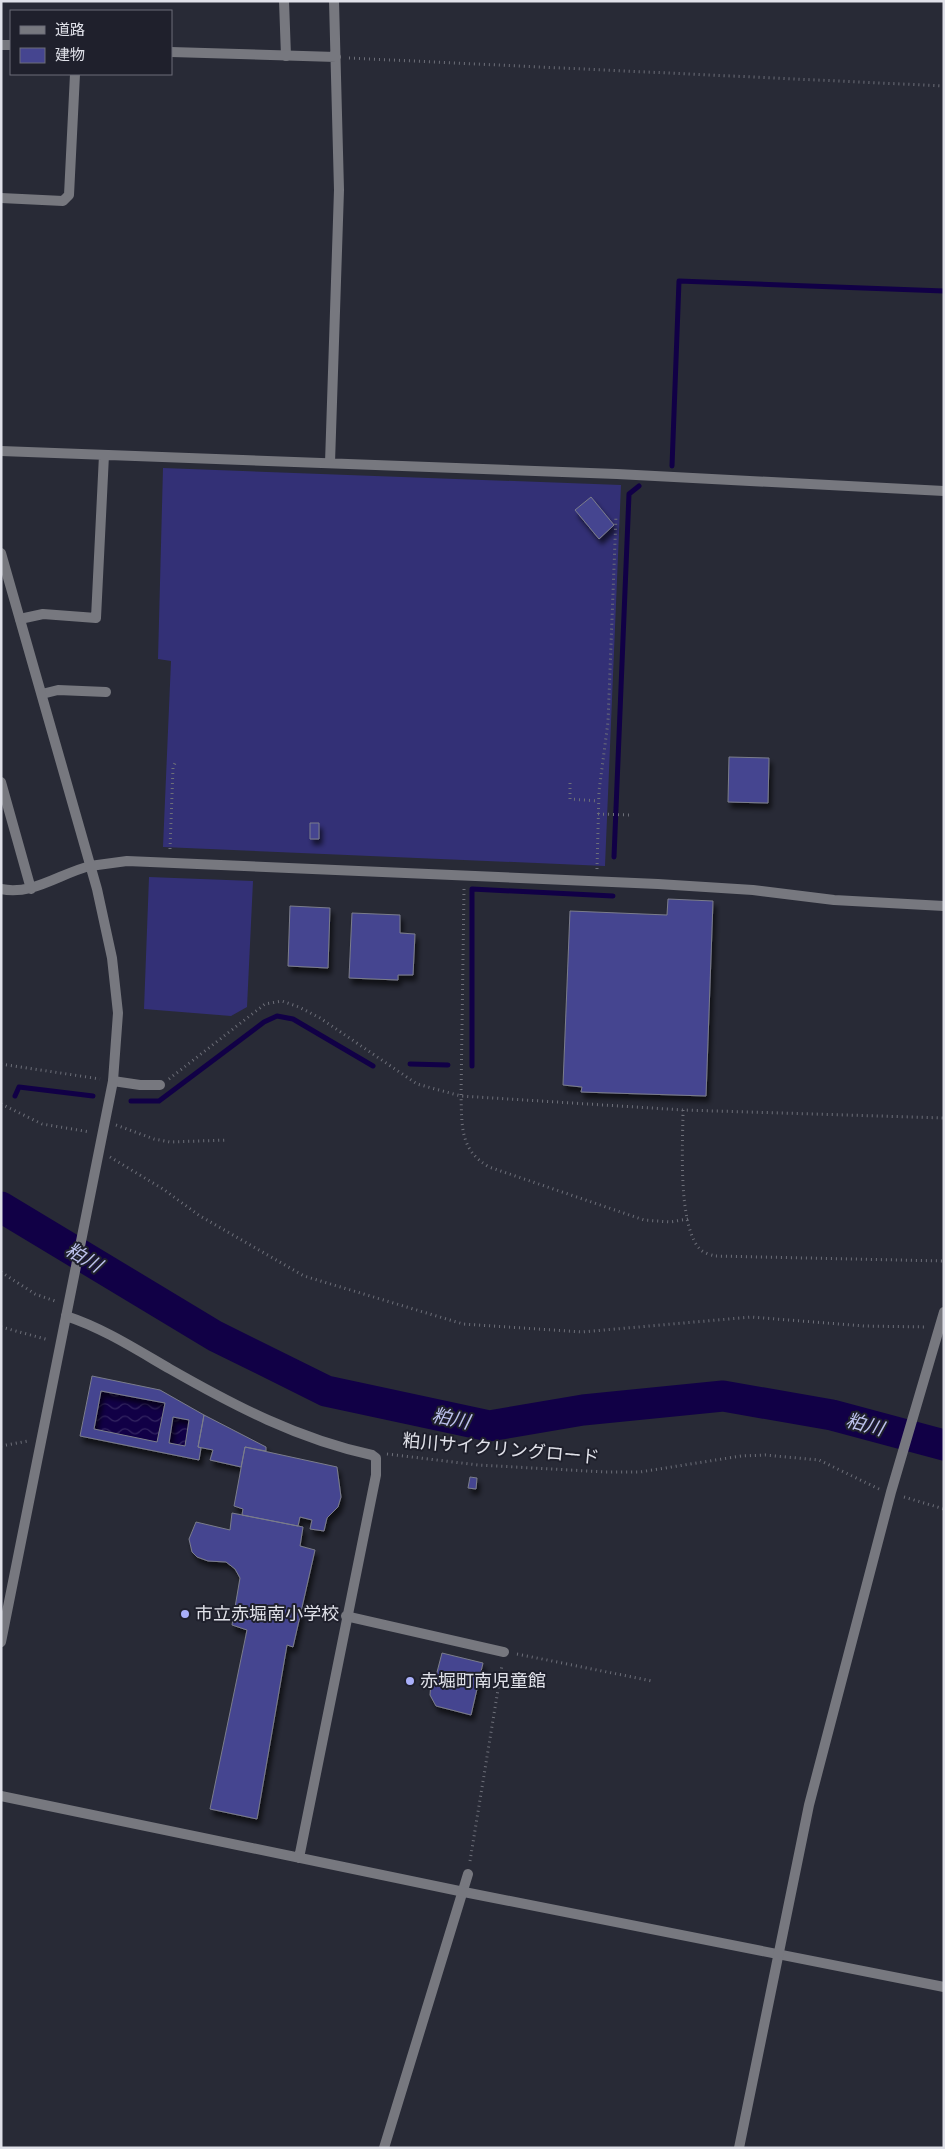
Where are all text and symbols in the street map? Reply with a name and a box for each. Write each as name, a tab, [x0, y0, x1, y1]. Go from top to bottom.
legend	[10, 10, 172, 75]
text: 道路	[55, 19, 85, 40]
text: 建物	[55, 44, 85, 65]
water label: 粕川	[61, 1236, 109, 1279]
water label: 粕川	[430, 1401, 474, 1435]
water label: 粕川	[843, 1407, 889, 1442]
street label: 粕川サイクリングロード	[402, 1427, 601, 1469]
place label: 市立赤堀南小学校	[195, 1601, 339, 1625]
marker: 市立赤堀南小学校	[179, 1608, 191, 1620]
place label: 赤堀町南児童館	[420, 1668, 546, 1692]
marker: 赤堀町南児童館	[404, 1675, 416, 1687]

